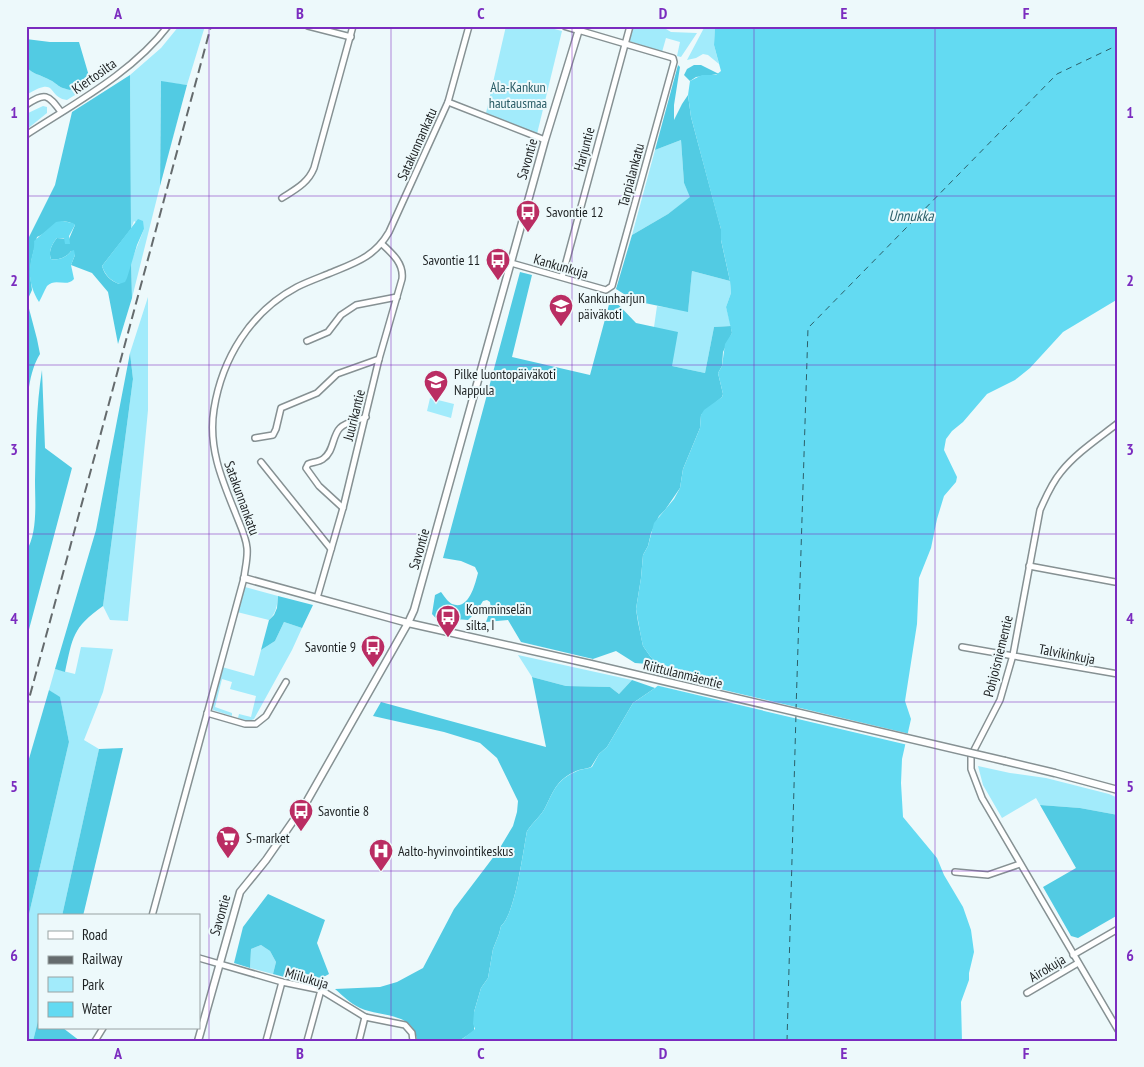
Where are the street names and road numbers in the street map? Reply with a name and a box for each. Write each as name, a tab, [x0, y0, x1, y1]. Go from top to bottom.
street label: Kiertosilta	[68, 54, 120, 98]
street label: Satakunnankatu	[393, 105, 441, 183]
street label: Harjuntie	[570, 125, 599, 173]
street label: Savontie	[513, 136, 541, 182]
street label: Tarpialankatu	[614, 141, 648, 209]
street label: Kankunkuja	[532, 250, 590, 282]
street label: Juurikantie	[339, 387, 369, 443]
street label: Satakunnankatu	[220, 458, 264, 538]
street label: Savontie	[405, 526, 433, 572]
street label: Pohjoisniementie	[979, 613, 1017, 699]
street label: Talvikinkuja	[1037, 640, 1097, 668]
street label: Riittulanmäentie	[642, 655, 725, 693]
street label: Savontie	[206, 892, 234, 938]
street label: Airokuja	[1025, 950, 1069, 986]
street label: Miilukuja	[283, 963, 331, 993]

